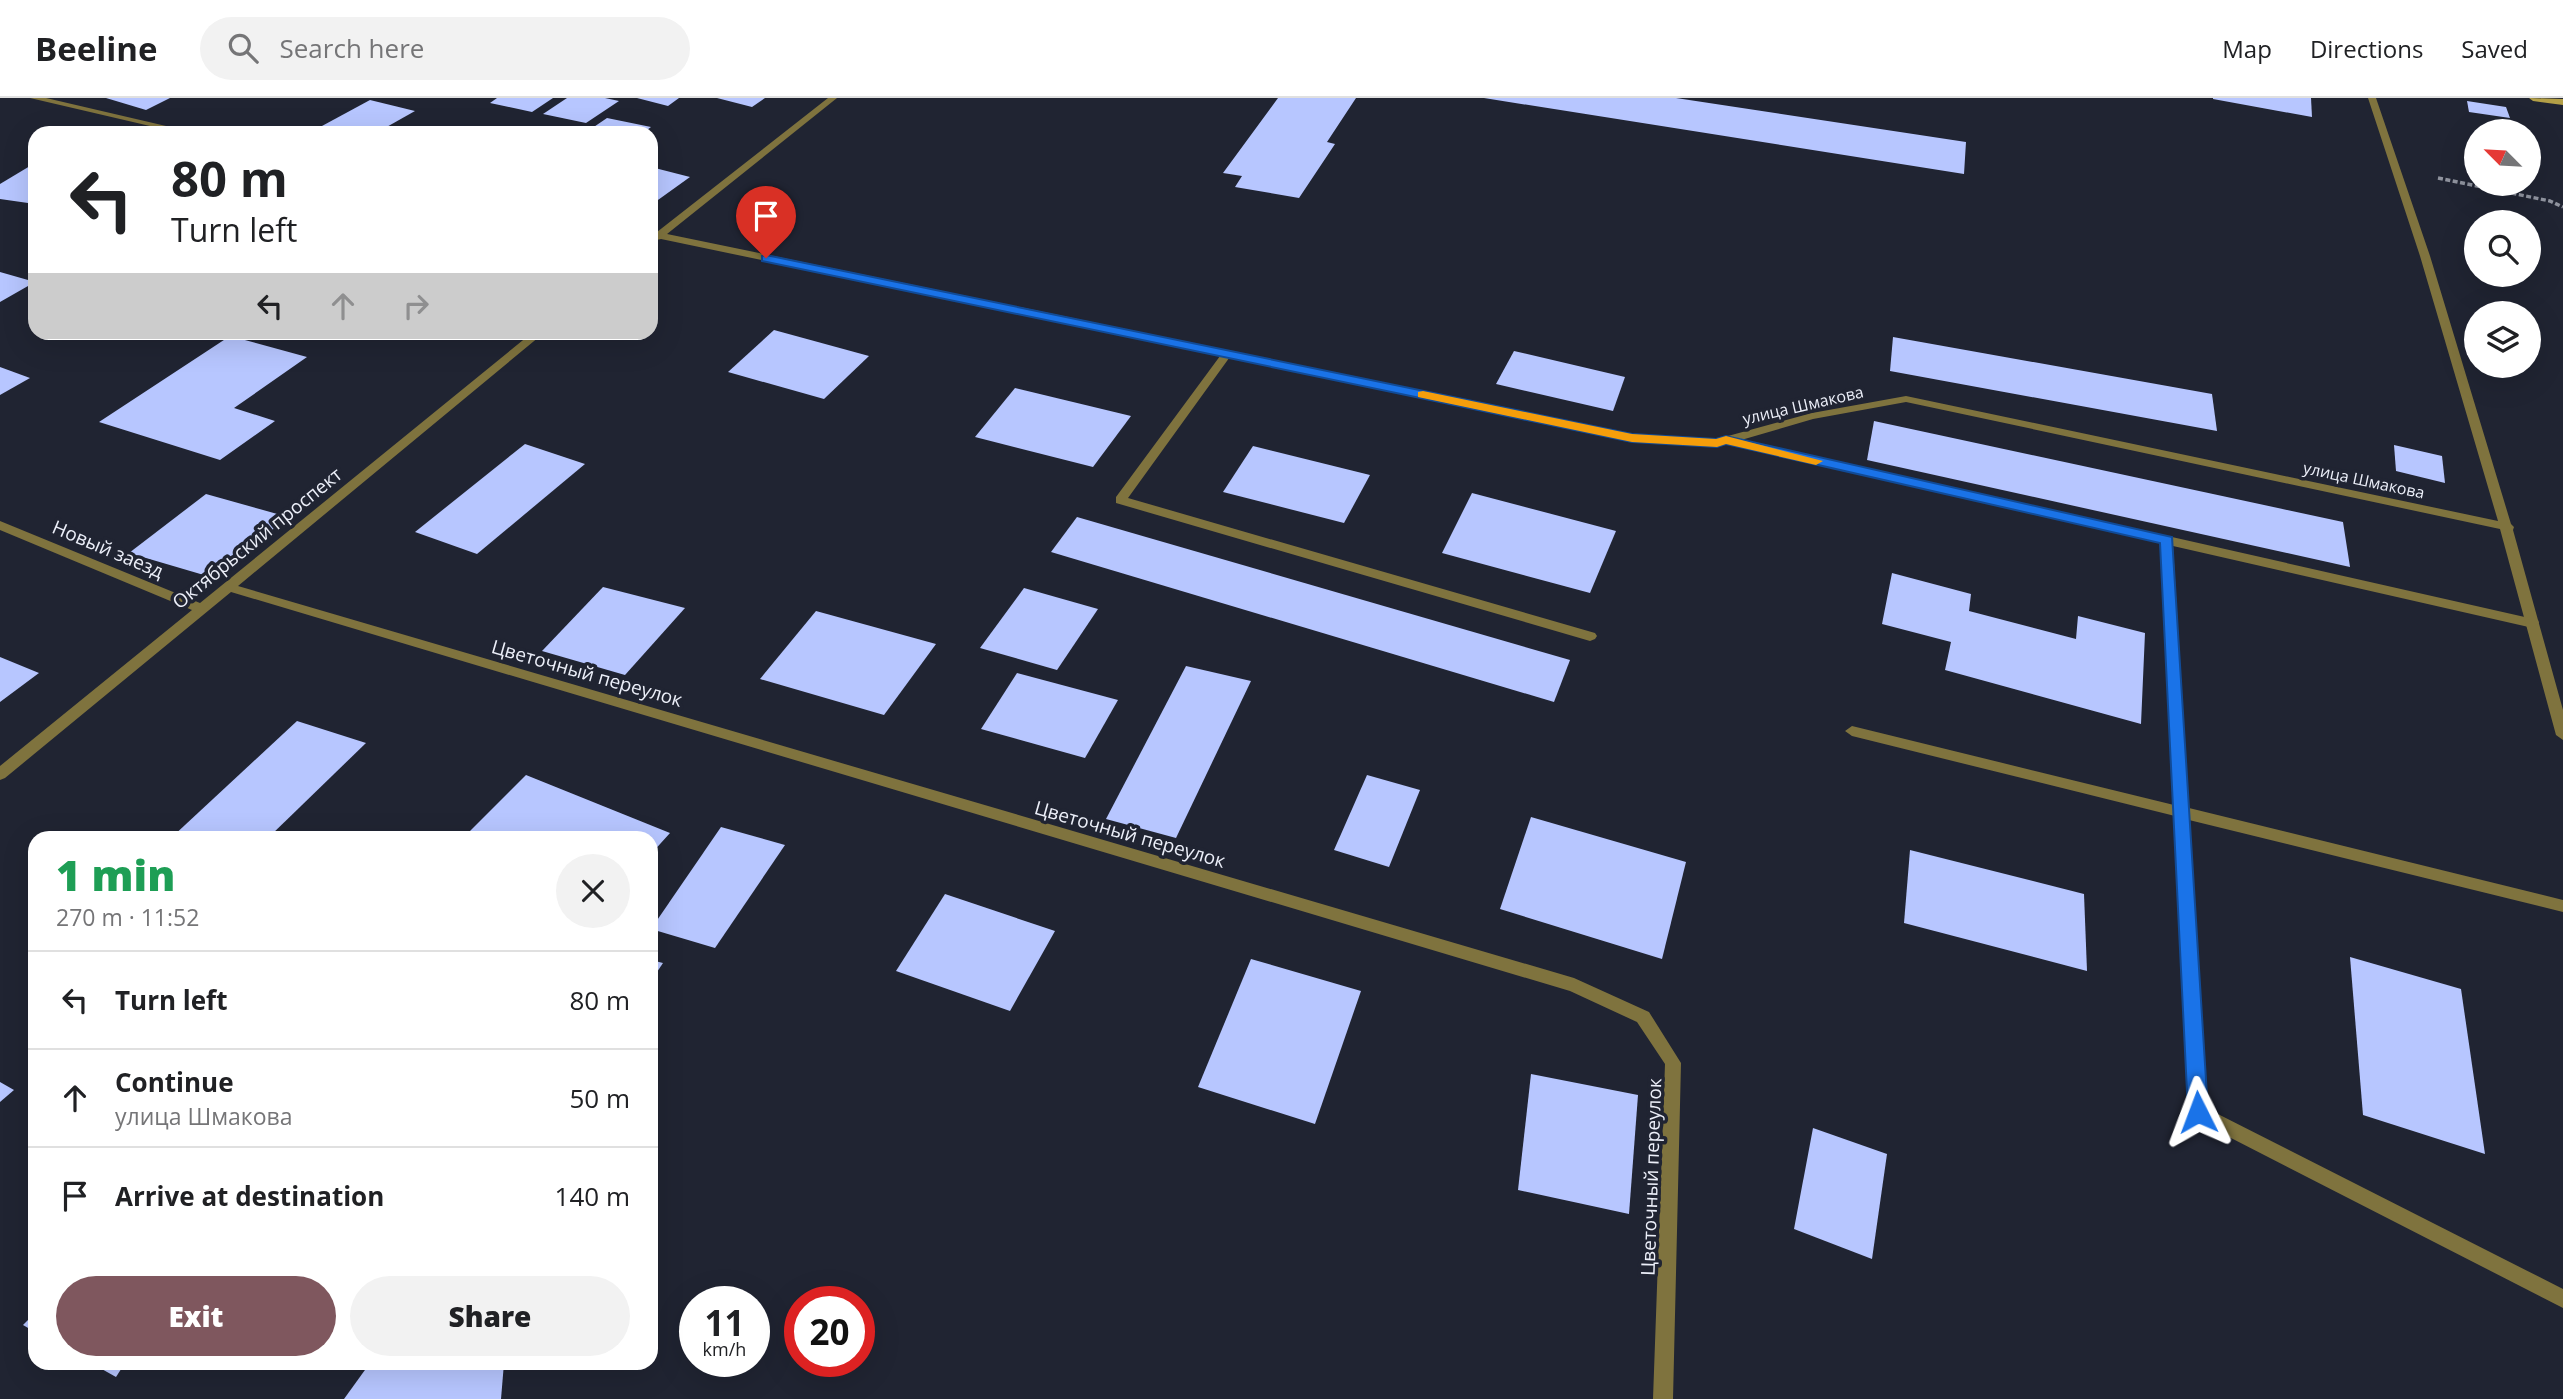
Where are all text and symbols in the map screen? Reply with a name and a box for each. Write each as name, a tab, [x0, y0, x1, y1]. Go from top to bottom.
search box	[200, 17, 690, 80]
text: Beeline	[35, 26, 158, 71]
icon: search	[224, 29, 262, 67]
text: Search here	[280, 30, 424, 66]
text: Map	[2222, 32, 2272, 65]
text: Directions	[2310, 32, 2423, 65]
text: Saved	[2461, 32, 2528, 65]
north arrow	[2464, 119, 2541, 196]
map controls	[2464, 119, 2541, 378]
text: 80 m	[171, 145, 288, 211]
icon: left	[56, 154, 147, 245]
pin	[736, 186, 796, 258]
icon: arrive	[747, 197, 785, 235]
text: Turn left	[171, 208, 297, 251]
button: search	[2464, 210, 2541, 287]
icon: left	[251, 287, 289, 325]
icon: ahead	[324, 287, 362, 325]
icon: right	[397, 287, 435, 325]
button: layers	[2464, 301, 2541, 378]
street label: улица Шмакова	[1740, 380, 1866, 430]
street label: улица Шмакова	[2301, 456, 2427, 504]
street label: Октябрьский проспект	[167, 461, 347, 615]
street label: Новый заезд	[48, 514, 168, 584]
street label: Цветочный переулок	[488, 633, 686, 713]
street label: Цветочный переулок	[1031, 794, 1229, 874]
text: 1 min	[56, 846, 175, 903]
button: close	[556, 854, 630, 928]
text: 270 m · 11:52	[56, 901, 199, 933]
icon: left	[56, 981, 94, 1019]
text: Turn left	[115, 982, 227, 1018]
text: 80 m	[569, 982, 630, 1018]
text: Continue	[115, 1064, 234, 1100]
position arrow	[2161, 1075, 2235, 1149]
street label: Цветочный переулок	[1635, 1078, 1667, 1276]
icon: ahead	[56, 1079, 94, 1117]
text: 50 m	[569, 1080, 630, 1116]
text: улица Шмакова	[115, 1100, 293, 1132]
icon: arrive	[56, 1177, 94, 1215]
text: Arrive at destination	[115, 1178, 384, 1214]
text: 140 m	[555, 1178, 630, 1214]
button: Exit	[56, 1276, 336, 1356]
button: Share	[350, 1276, 630, 1356]
speed limit sign: 20	[784, 1286, 875, 1377]
text: 11	[704, 1299, 745, 1346]
text: km/h	[703, 1337, 746, 1361]

